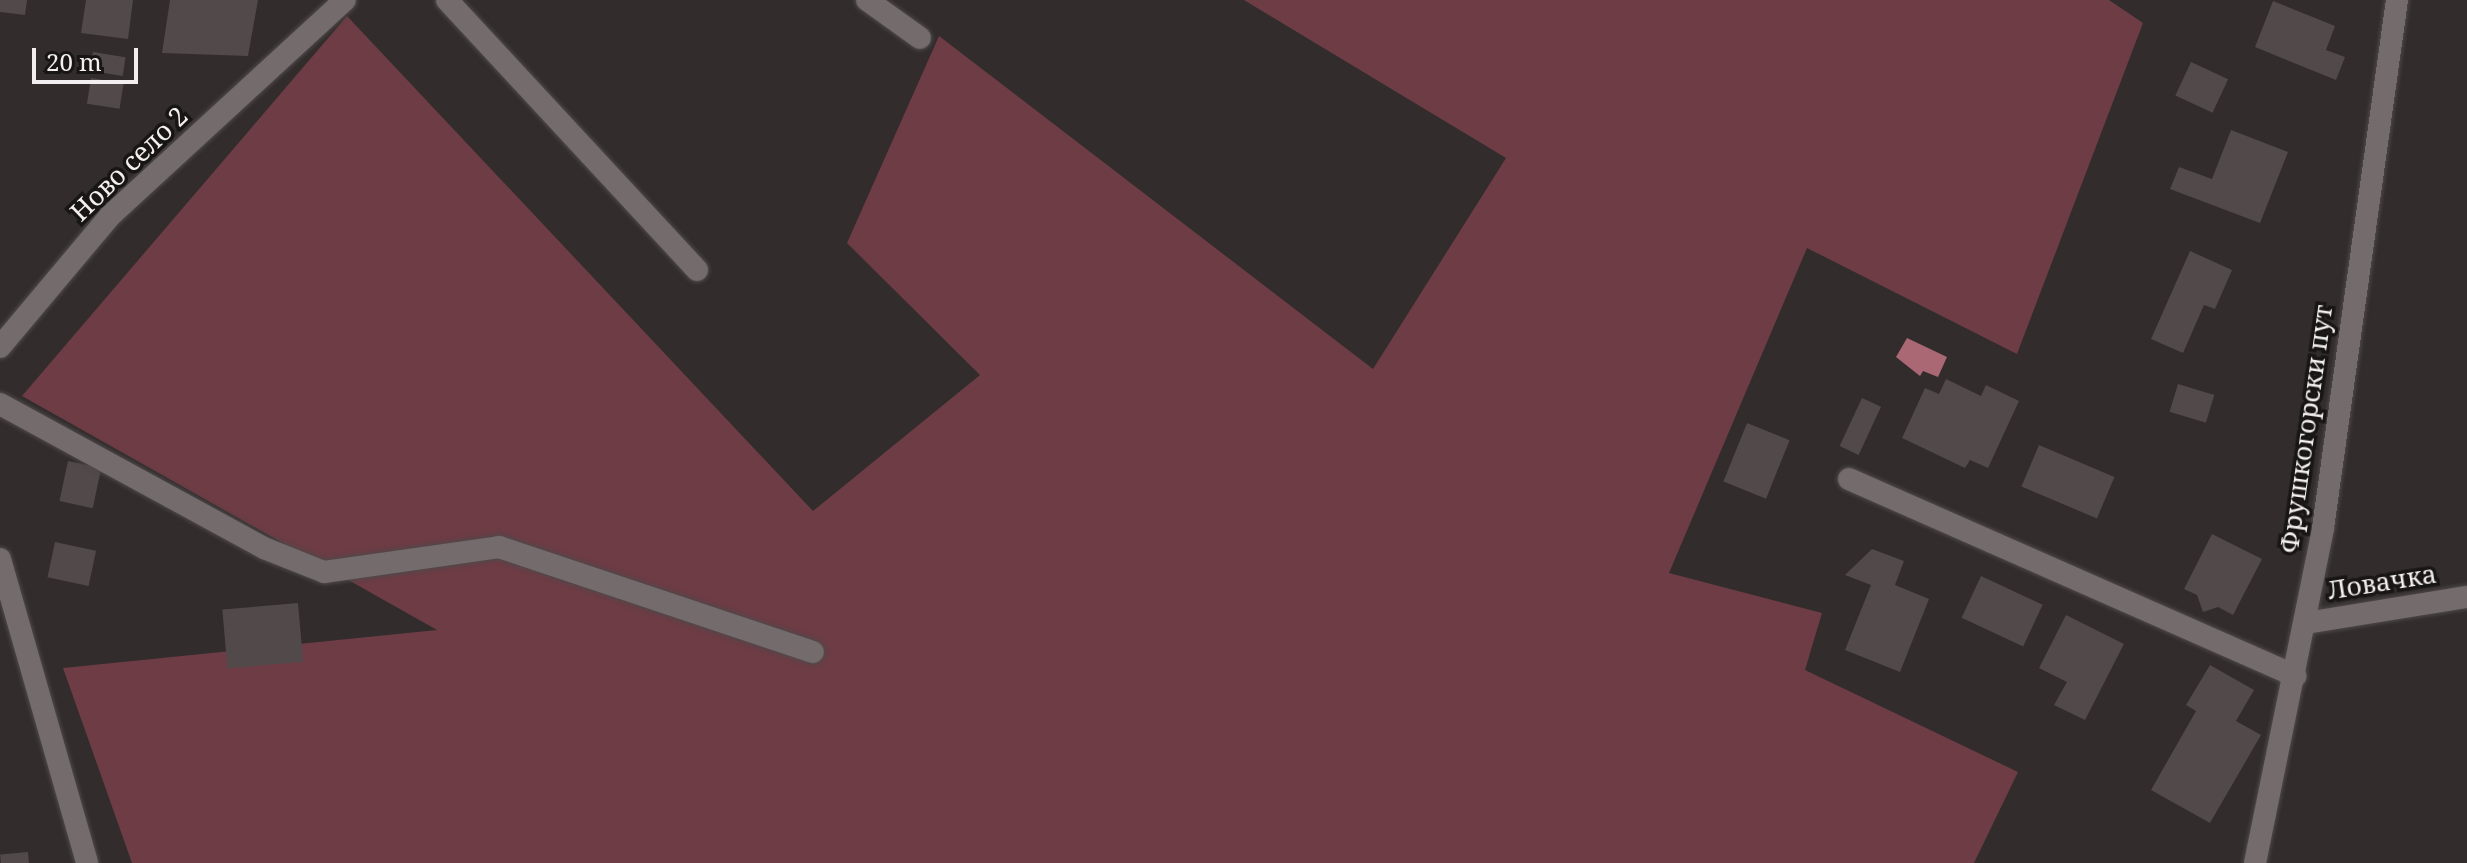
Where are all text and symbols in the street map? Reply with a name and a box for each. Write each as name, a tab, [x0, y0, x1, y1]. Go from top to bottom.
scale bar	[36, 32, 142, 82]
text: 20 m	[46, 45, 102, 78]
street label: Ново село 2	[64, 100, 194, 228]
street label: Фрушкогорски пут	[2273, 303, 2339, 555]
street label: Ловачка	[2325, 558, 2439, 606]

